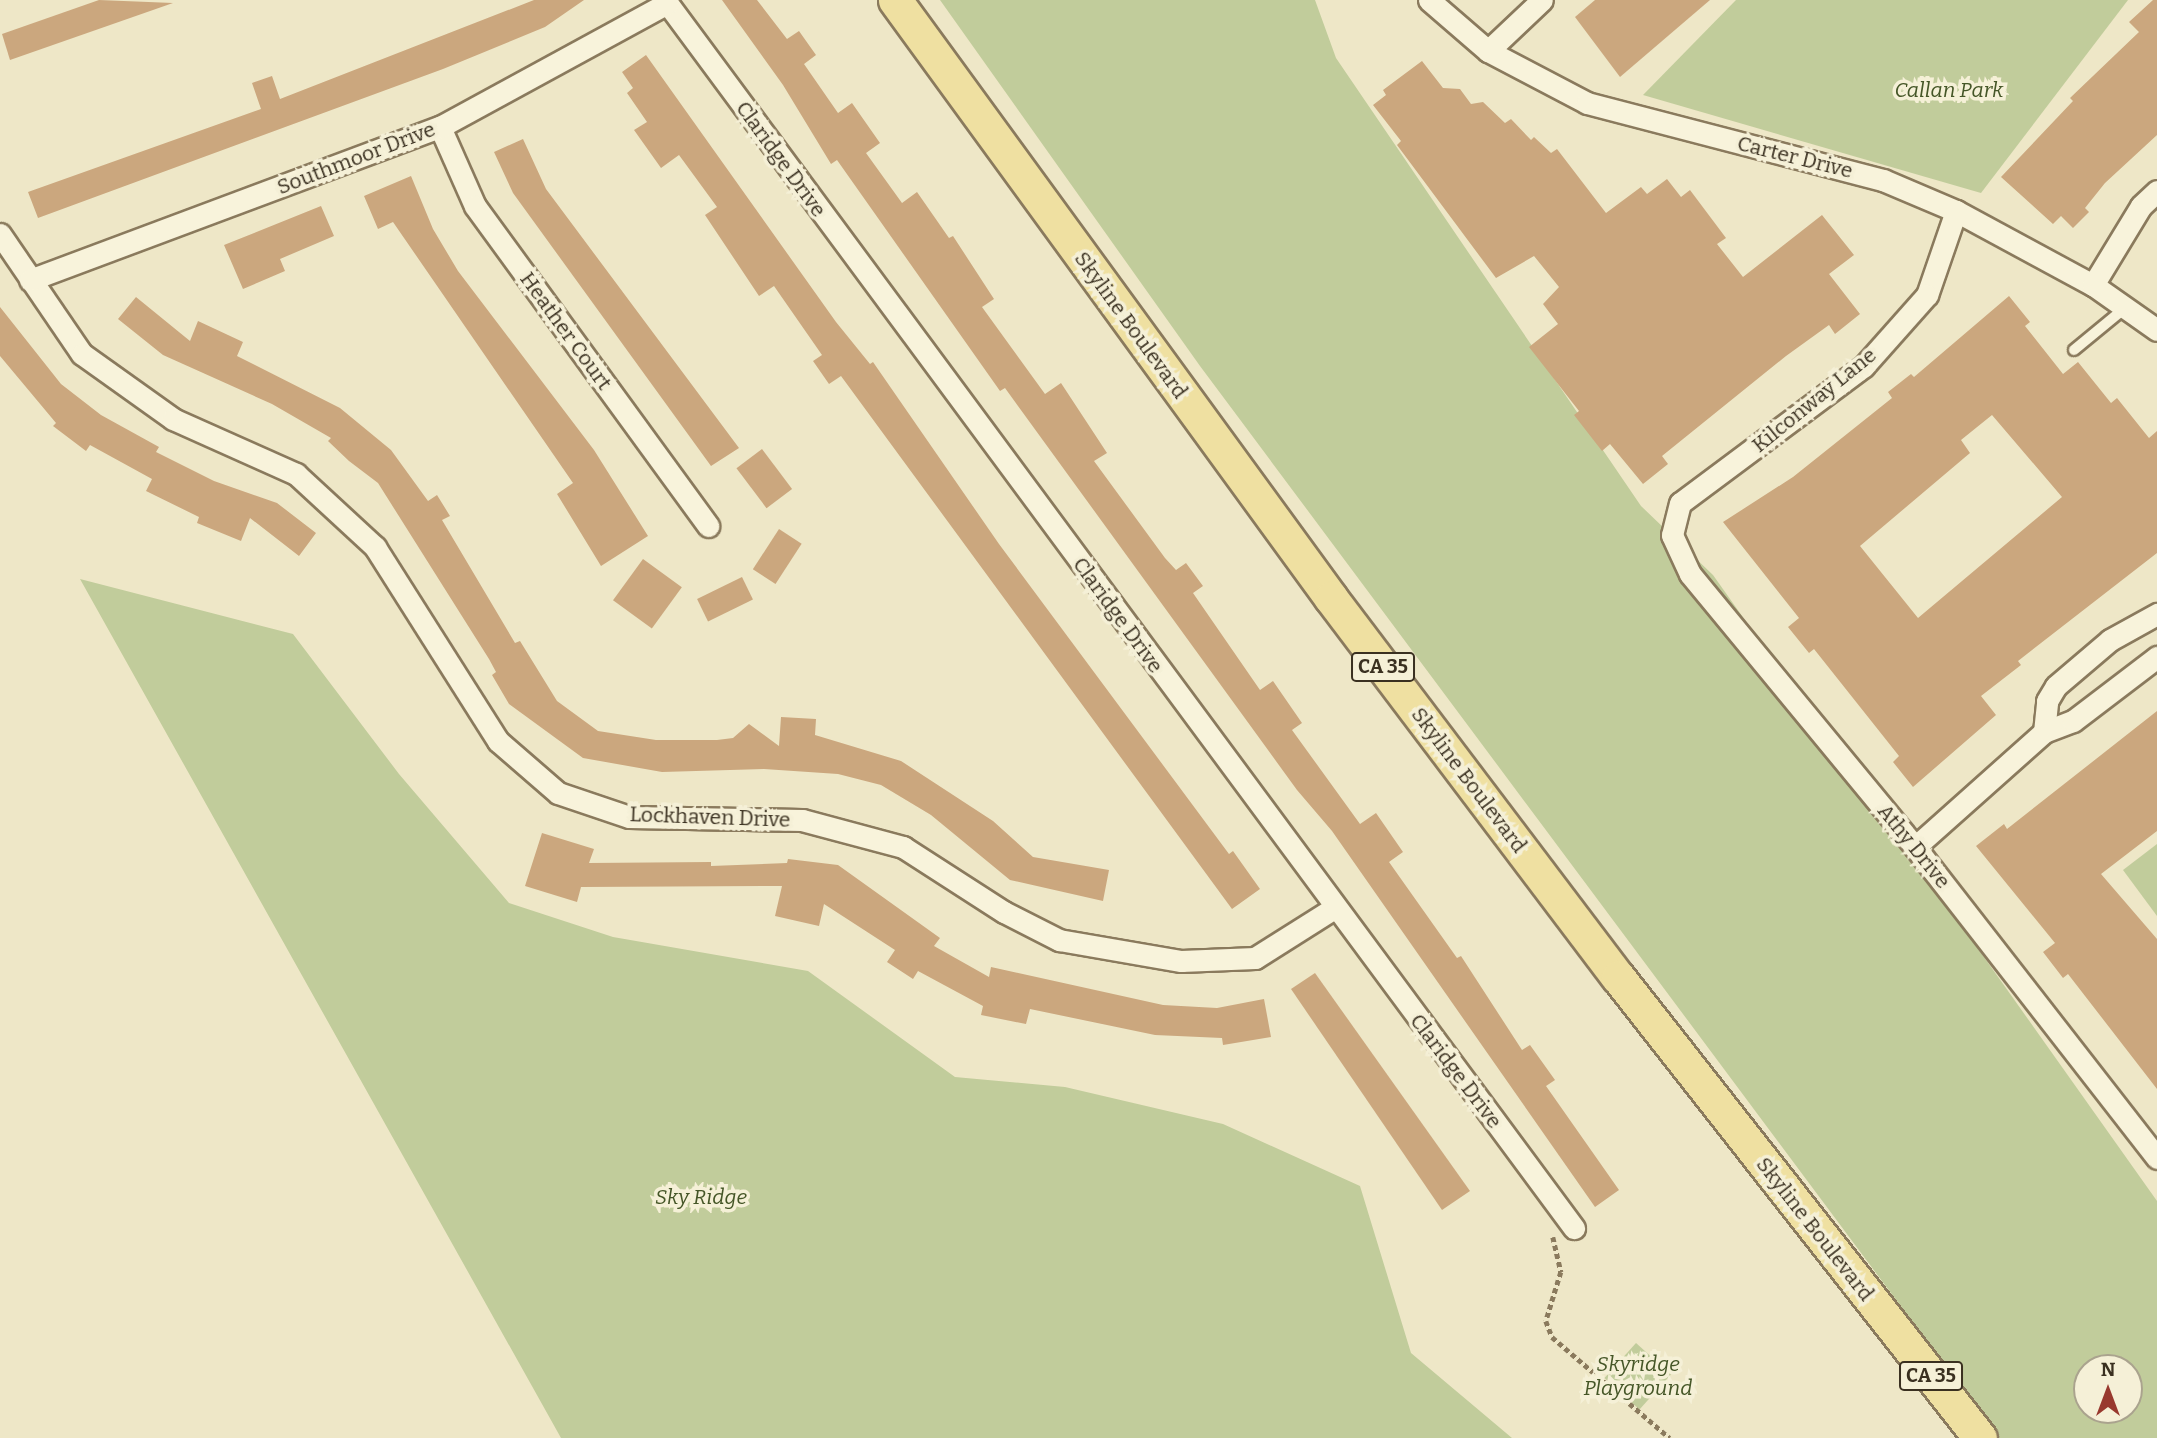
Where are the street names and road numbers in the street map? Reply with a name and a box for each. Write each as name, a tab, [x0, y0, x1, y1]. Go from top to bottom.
street label: Claridge Drive	[731, 96, 831, 222]
street label: Southmoor Drive	[273, 116, 439, 200]
street label: Carter Drive	[1735, 131, 1855, 183]
street label: Skyline Boulevard	[1069, 247, 1193, 403]
street label: Heather Court	[515, 267, 617, 395]
street label: Kilconway Lane	[1747, 342, 1881, 458]
street label: Claridge Drive	[1068, 552, 1168, 678]
road number: CA 35	[1350, 652, 1416, 682]
street label: Skyline Boulevard	[1406, 702, 1532, 858]
street label: Athy Drive	[1872, 799, 1956, 893]
street label: Lockhaven Drive	[629, 802, 791, 832]
street label: Claridge Drive	[1405, 1009, 1507, 1133]
street label: Skyline Boulevard	[1751, 1152, 1879, 1306]
road number: CA 35	[1898, 1360, 1964, 1392]

